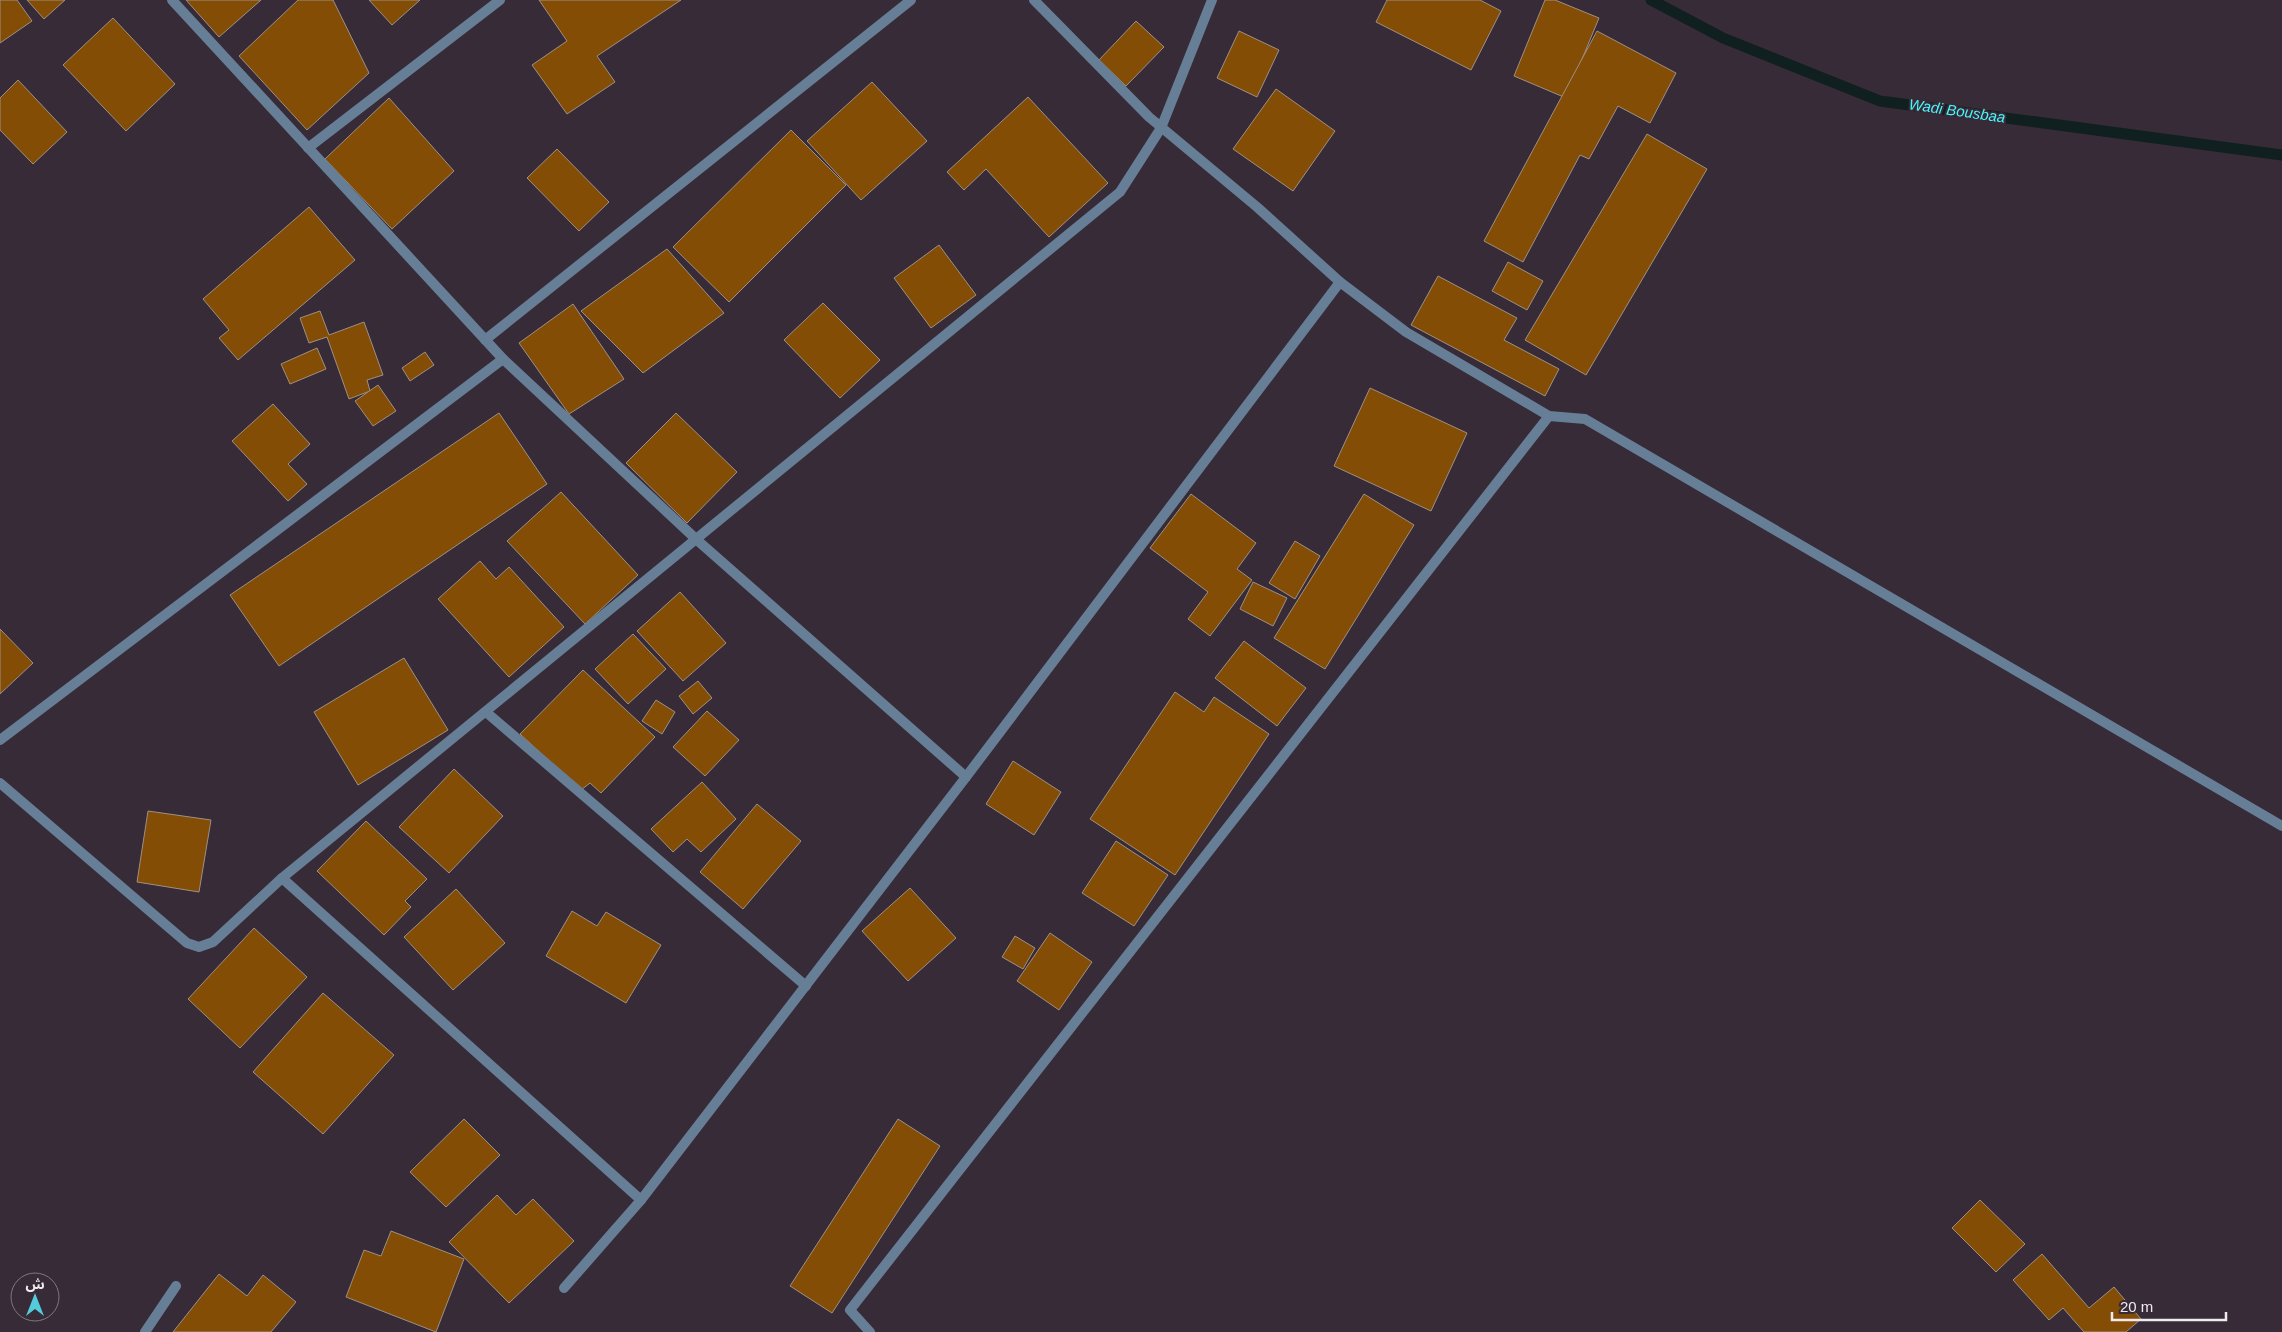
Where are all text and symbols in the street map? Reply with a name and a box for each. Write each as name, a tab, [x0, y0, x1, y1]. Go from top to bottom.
water label: Wadi Bousbaa	[1908, 95, 2006, 126]
north arrow	[10, 1272, 60, 1322]
text: ش	[25, 1276, 45, 1292]
scale bar	[2112, 1290, 2226, 1322]
text: 20 m	[2120, 1298, 2153, 1315]

